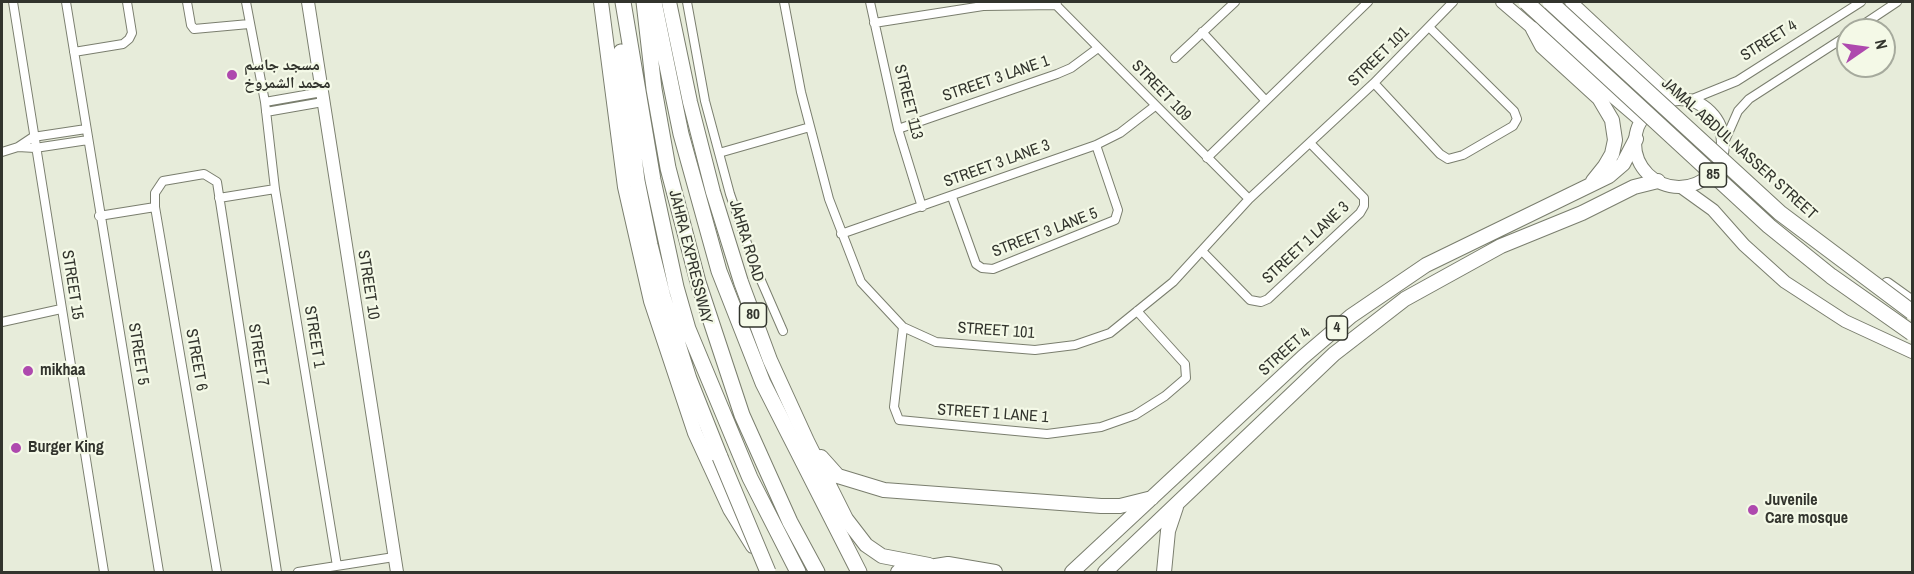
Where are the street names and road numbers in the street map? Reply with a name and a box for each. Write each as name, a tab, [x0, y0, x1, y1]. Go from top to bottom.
street label: STREET 4	[1737, 16, 1801, 66]
street label: STREET 101	[1345, 23, 1413, 91]
street label: STREET 3 LANE 1	[940, 52, 1052, 106]
street label: STREET 109	[1127, 57, 1195, 125]
street label: STREET 113	[889, 63, 927, 141]
street label: JAMAL ABDUL NASSER STREET	[1657, 74, 1821, 224]
street label: STREET 3 LANE 3	[941, 136, 1053, 192]
road number: 85	[1700, 163, 1726, 187]
street label: JAHRA EXPRESSWAY	[664, 188, 716, 326]
street label: JAHRA ROAD	[724, 198, 768, 284]
street label: STREET 1 LANE 3	[1259, 198, 1353, 288]
street label: STREET 3 LANE 5	[989, 204, 1101, 262]
street label: STREET 15	[57, 249, 87, 321]
street label: STREET 10	[353, 249, 383, 321]
road number: 80	[740, 303, 766, 327]
street label: STREET 1	[300, 305, 328, 369]
road number: 4	[1326, 316, 1348, 340]
street label: STREET 101	[957, 319, 1035, 343]
street label: STREET 5	[124, 322, 152, 386]
street label: STREET 7	[244, 323, 272, 387]
street label: STREET 4	[1255, 324, 1315, 380]
street label: STREET 6	[181, 327, 211, 393]
street label: STREET 1 LANE 1	[937, 401, 1049, 427]

